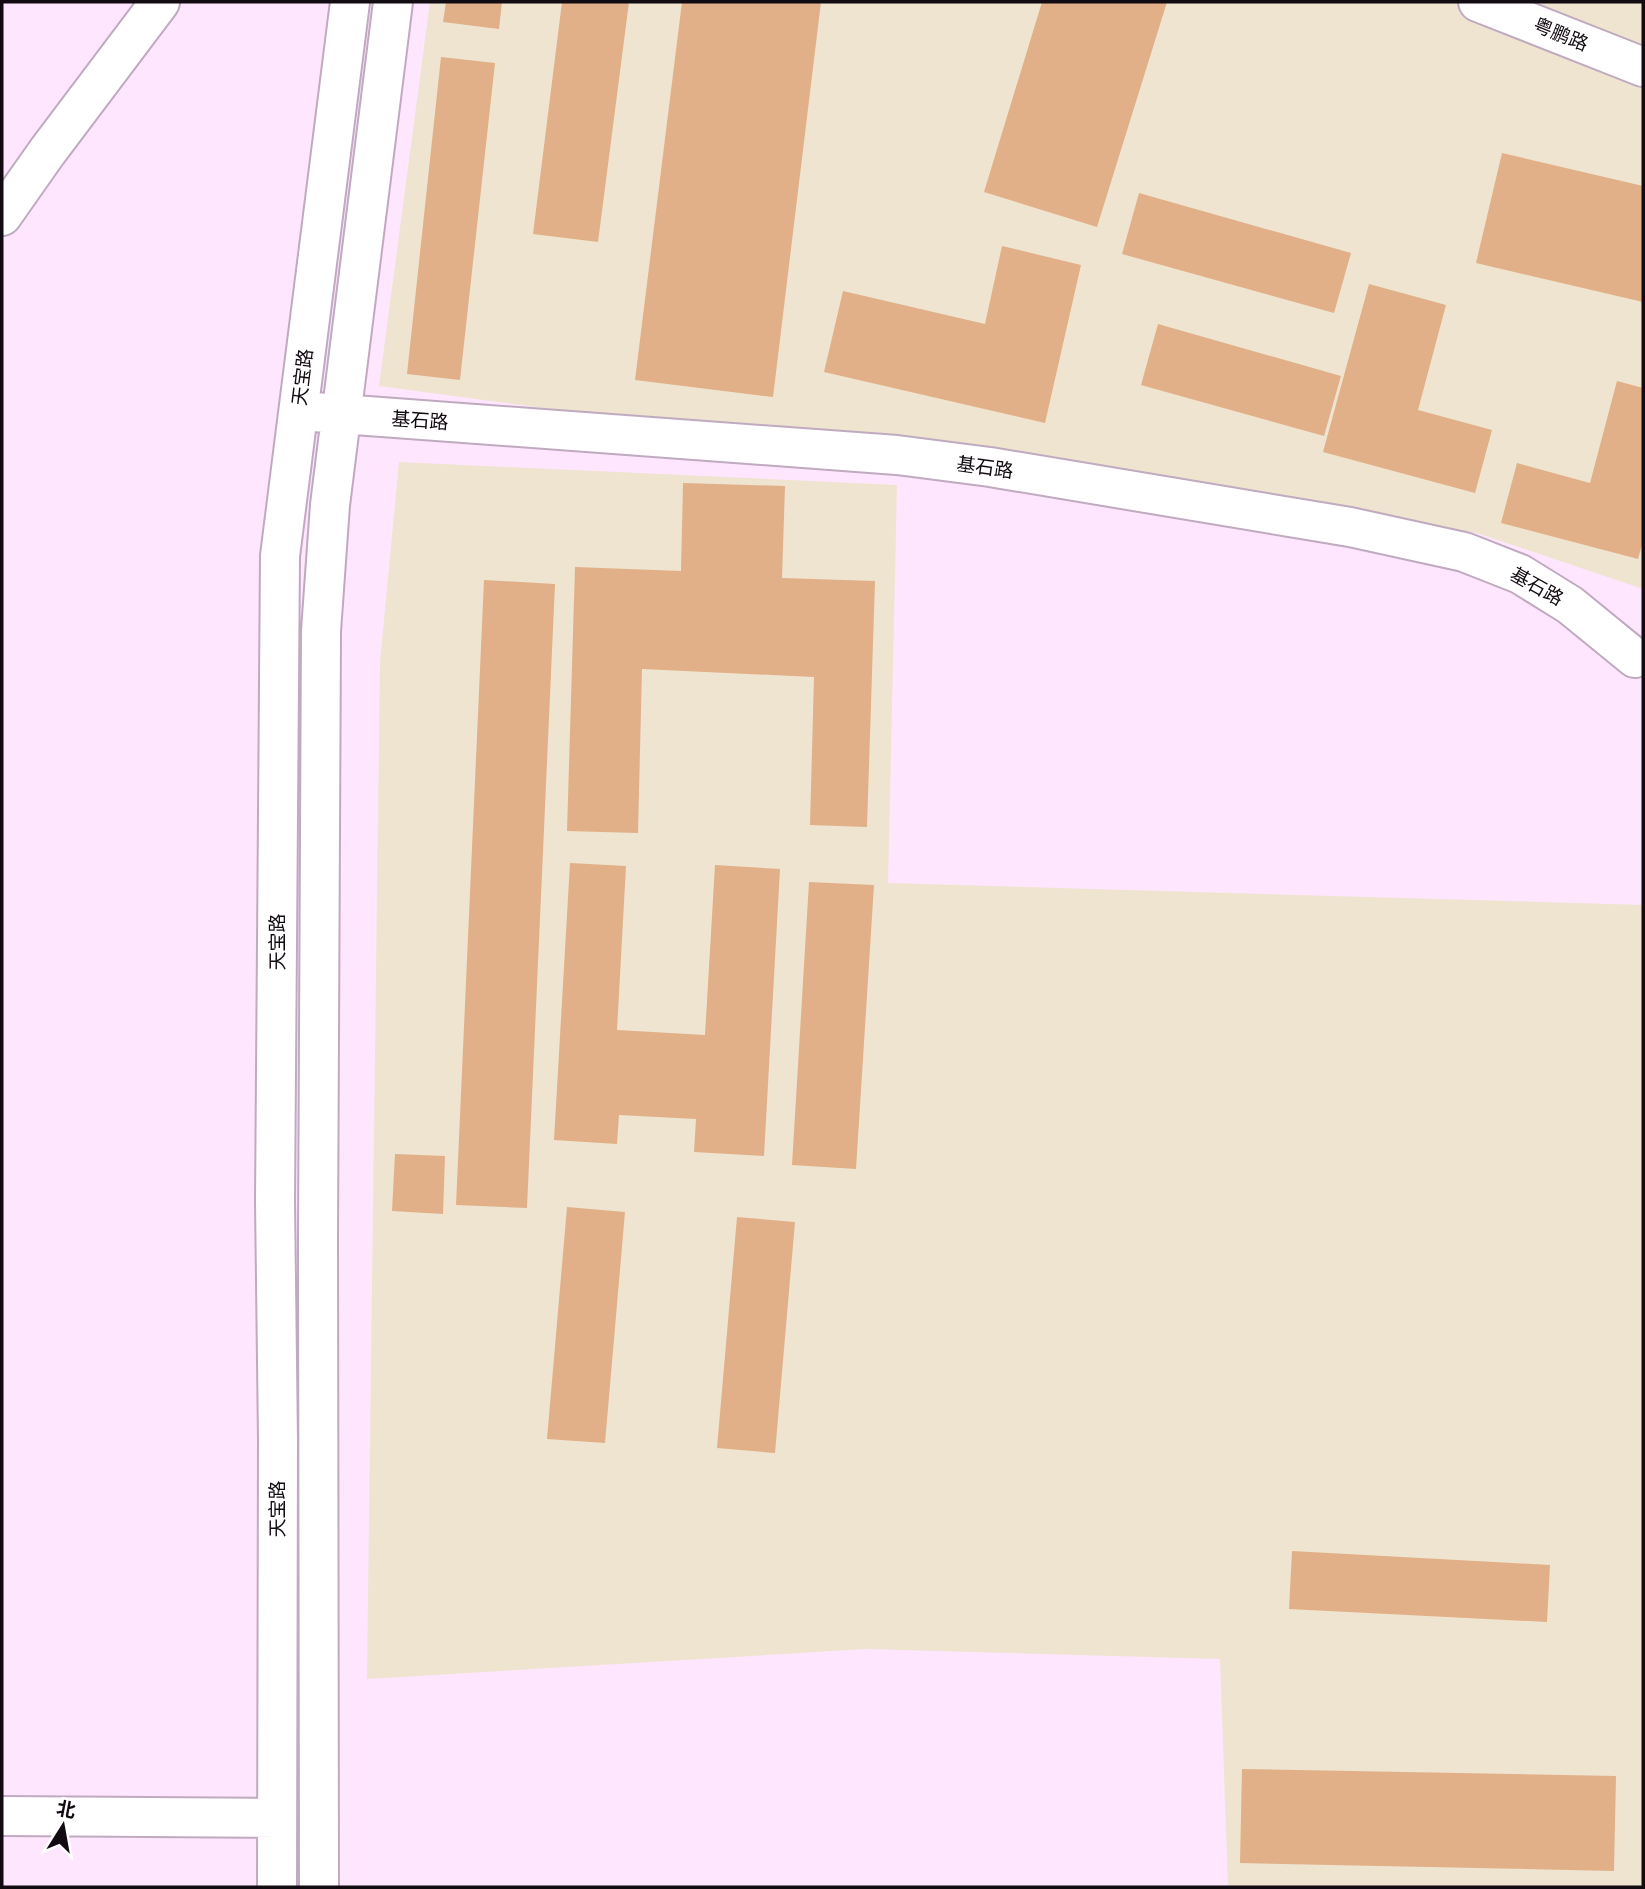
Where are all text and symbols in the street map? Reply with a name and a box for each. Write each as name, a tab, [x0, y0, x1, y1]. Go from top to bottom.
street label: 粤鹏路	[1530, 12, 1592, 55]
street label: 天宝路	[287, 347, 316, 407]
street label: 基石路	[391, 406, 449, 433]
street label: 基石路	[955, 451, 1015, 482]
street label: 基石路	[1507, 562, 1568, 609]
street label: 天宝路	[265, 913, 288, 971]
street label: 天宝路	[265, 1480, 288, 1538]
north arrow	[28, 1791, 98, 1861]
text: 北	[55, 1796, 78, 1822]

